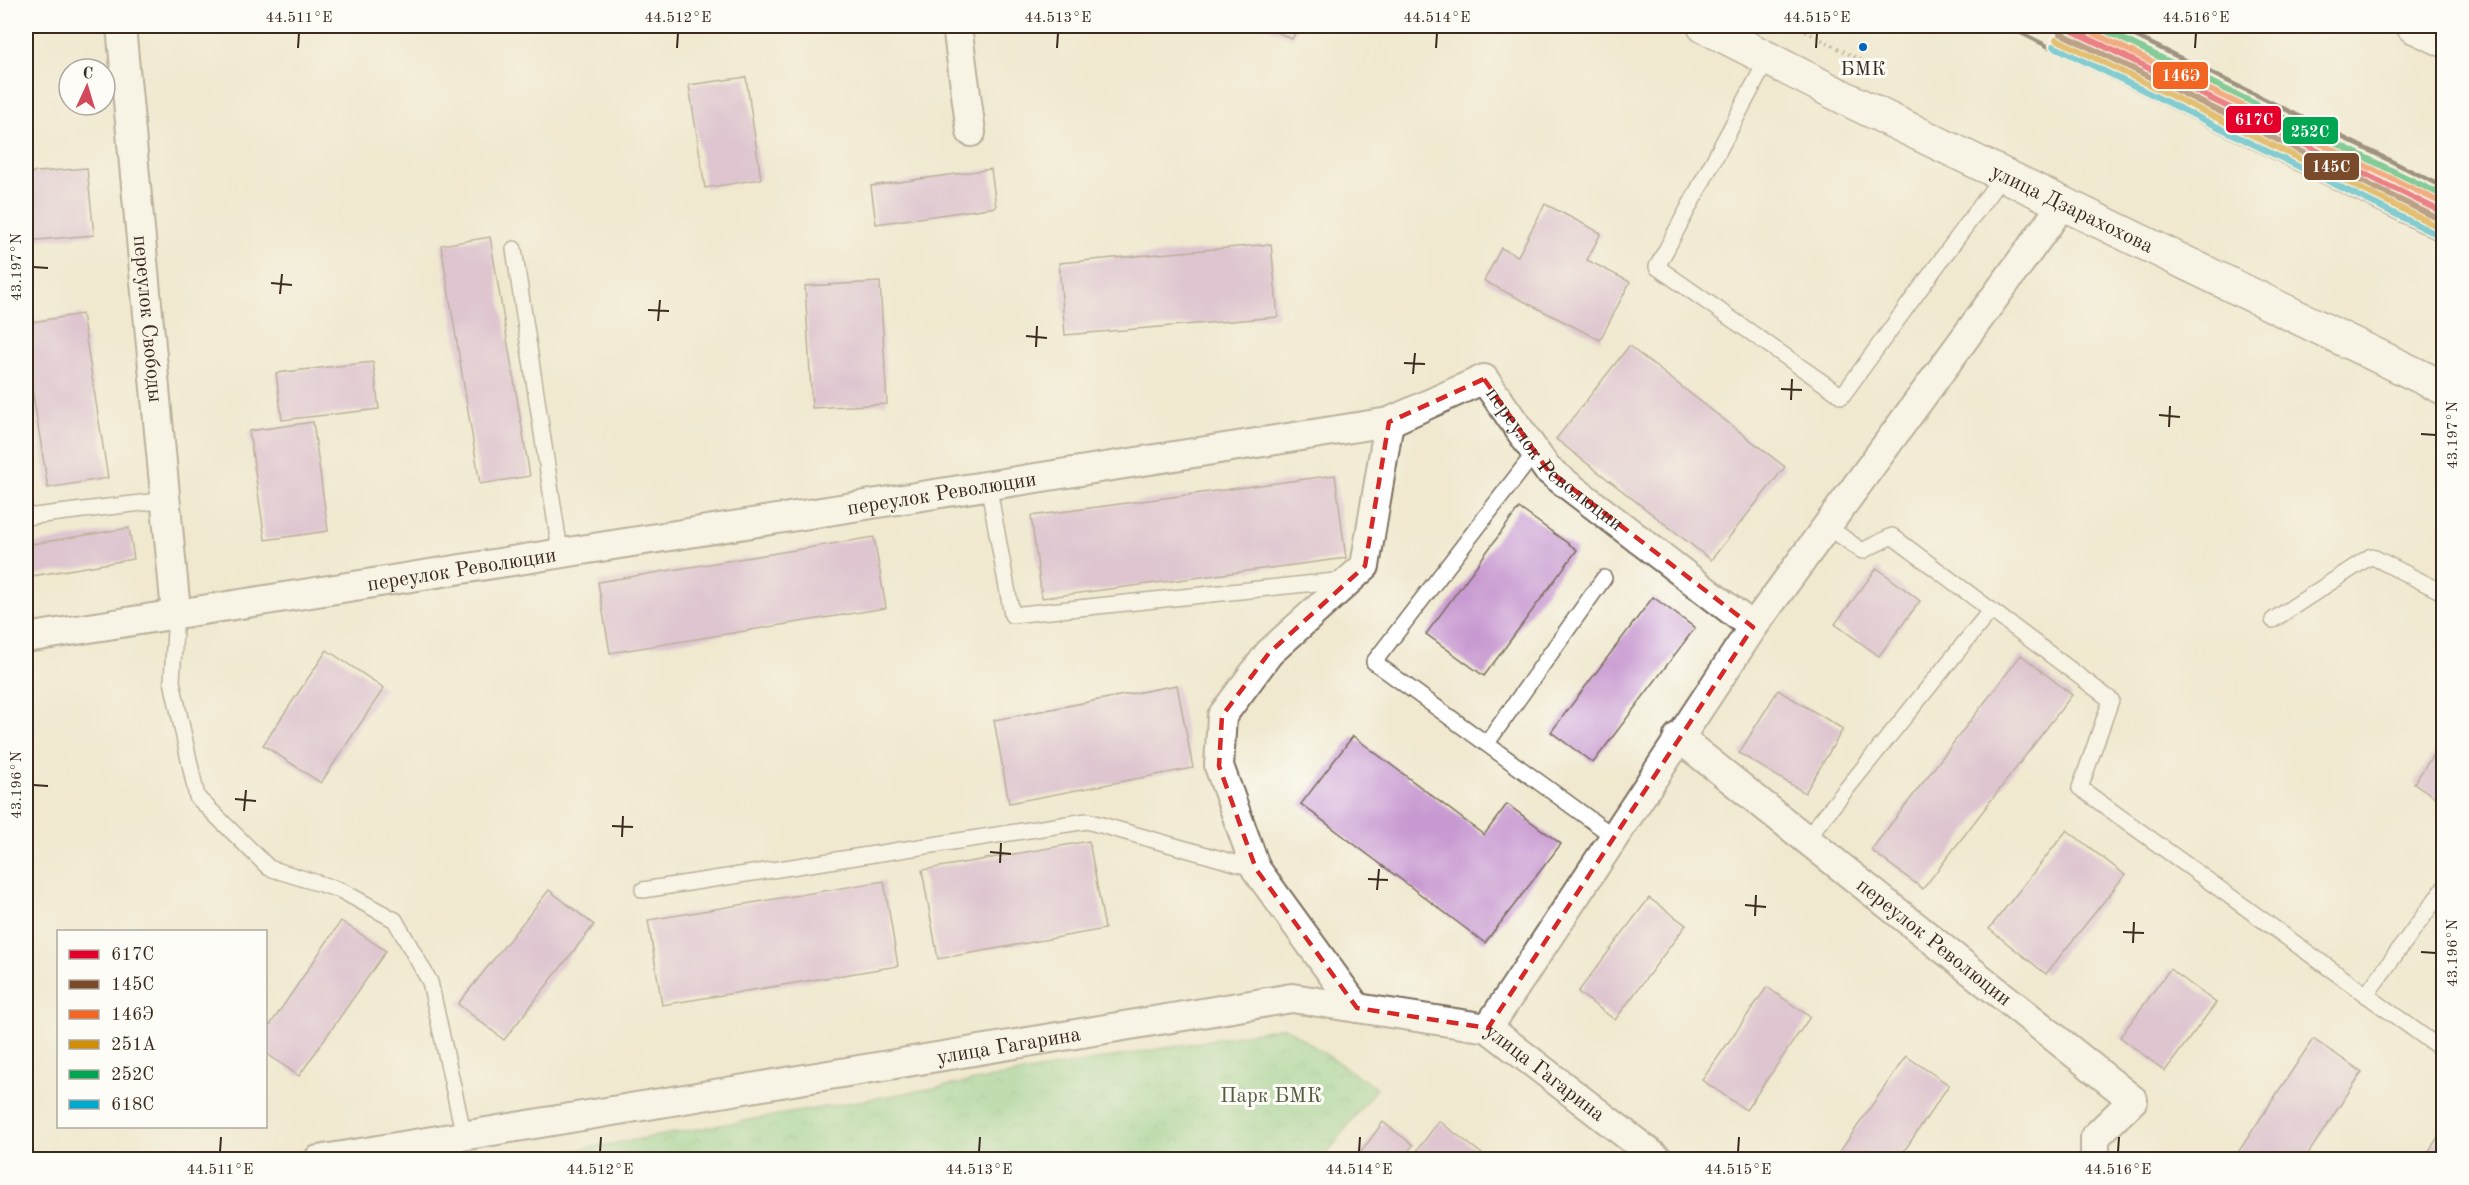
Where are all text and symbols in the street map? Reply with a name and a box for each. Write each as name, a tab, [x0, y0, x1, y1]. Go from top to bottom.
text: 44.511°E	[266, 11, 332, 26]
text: 44.512°E	[645, 11, 711, 26]
text: 44.513°E	[1025, 11, 1091, 26]
text: 44.514°E	[1404, 11, 1470, 26]
text: 44.515°E	[1784, 11, 1850, 26]
text: 44.516°E	[2163, 11, 2229, 26]
marker: БМК	[1857, 41, 1869, 53]
north arrow	[57, 57, 117, 117]
place label: БМК	[1840, 60, 1886, 80]
line badge: 146Э	[2152, 61, 2209, 90]
text: С	[82, 66, 94, 82]
text: 146Э	[2162, 69, 2200, 85]
line badge: 617C	[2225, 105, 2282, 134]
text: 617C	[2235, 113, 2273, 129]
line badge: 252С	[2282, 116, 2339, 145]
text: 252С	[2291, 125, 2329, 141]
line badge: 145С	[2303, 152, 2360, 181]
text: 145С	[2312, 160, 2350, 176]
street label: улица Дзарахохова	[1987, 161, 2156, 258]
text: 43.197°N	[10, 233, 25, 301]
street label: переулок Свободы	[129, 234, 165, 404]
street label: переулок Революции	[1481, 384, 1627, 535]
text: 43.197°N	[2446, 401, 2461, 469]
street label: переулок Революции	[846, 469, 1038, 520]
street label: переулок Революции	[366, 545, 558, 596]
text: 43.196°N	[10, 751, 25, 819]
street label: переулок Революции	[1852, 875, 2015, 1011]
text: 43.196°N	[2446, 919, 2461, 987]
legend	[57, 930, 267, 1128]
text: 617C	[111, 946, 154, 964]
text: 145С	[111, 976, 154, 994]
text: 146Э	[111, 1006, 154, 1024]
street label: улица Гагарина	[1480, 1021, 1608, 1126]
street label: улица Гагарина	[935, 1024, 1082, 1069]
text: 251А	[111, 1036, 156, 1054]
text: 252С	[111, 1066, 154, 1084]
park label: Парк БМК	[1220, 1086, 1322, 1107]
text: 618С	[111, 1096, 154, 1114]
text: 44.511°E	[187, 1163, 253, 1178]
text: 44.512°E	[567, 1163, 633, 1178]
text: 44.513°E	[946, 1163, 1012, 1178]
text: 44.514°E	[1326, 1163, 1392, 1178]
text: 44.515°E	[1705, 1163, 1771, 1178]
text: 44.516°E	[2085, 1163, 2151, 1178]

